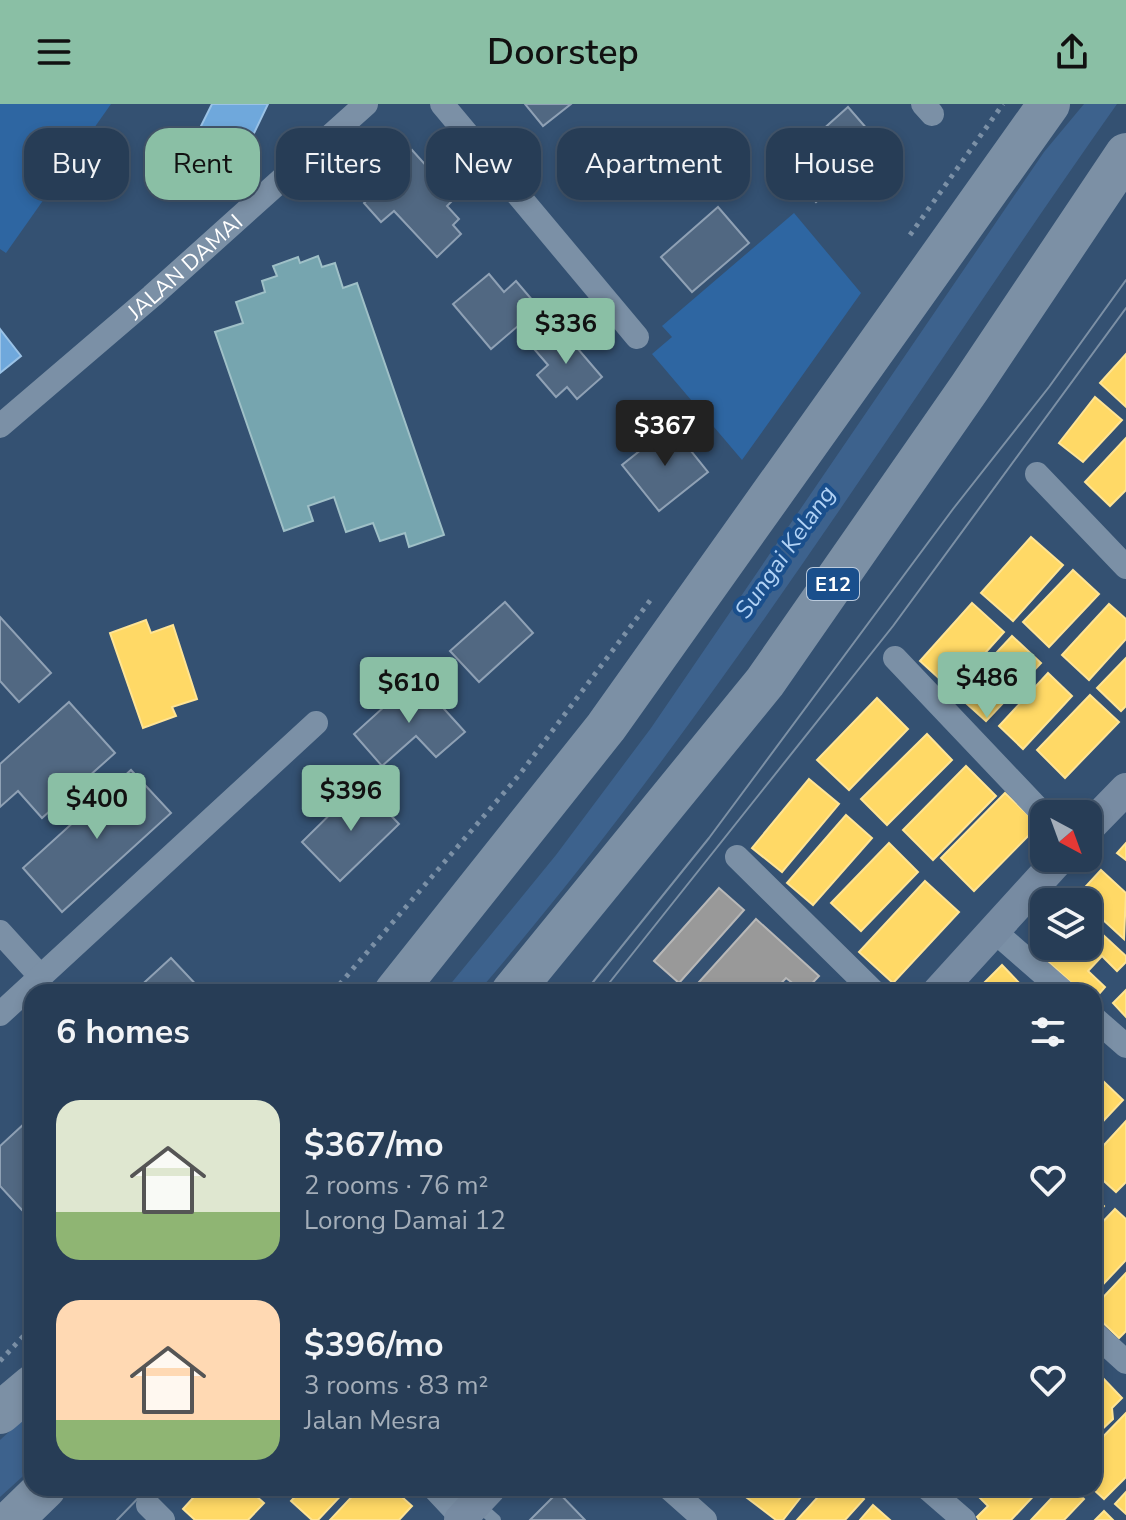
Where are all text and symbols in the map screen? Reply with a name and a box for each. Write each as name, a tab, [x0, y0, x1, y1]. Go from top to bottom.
text: Doorstep	[487, 28, 639, 77]
icon: menu	[32, 30, 76, 74]
icon: share	[1050, 30, 1094, 74]
chip: Buy	[24, 128, 129, 200]
chip: Rent	[145, 128, 260, 200]
chip: Filters	[276, 128, 410, 200]
chip: New	[426, 128, 541, 200]
chip: Apartment	[557, 128, 750, 200]
chip: House	[766, 128, 903, 200]
street label: JALAN DAMAI	[120, 208, 249, 327]
pin: $336	[519, 298, 613, 366]
text: $336	[535, 306, 597, 341]
pin: $367	[618, 400, 712, 468]
text: $367	[634, 408, 696, 443]
water label: Sungai Kelang	[727, 479, 843, 625]
road number: E12	[807, 568, 859, 600]
pin: $486	[940, 652, 1034, 720]
pin: $610	[362, 657, 456, 725]
text: $486	[956, 660, 1018, 695]
text: $610	[378, 665, 440, 700]
pin: $396	[304, 765, 398, 833]
pin: $400	[50, 773, 144, 841]
text: $396	[320, 773, 382, 808]
text: $400	[66, 781, 128, 816]
north arrow	[1030, 800, 1102, 872]
map controls	[1030, 800, 1102, 960]
button: layers	[1030, 888, 1102, 960]
text: 6 homes	[56, 1009, 190, 1055]
icon: filters	[1026, 1010, 1070, 1054]
text: $367/mo	[304, 1122, 444, 1168]
icon: home	[120, 1132, 216, 1228]
icon: heart	[1026, 1158, 1070, 1202]
text: 2 rooms · 76 m²	[304, 1168, 488, 1203]
text: Lorong Damai 12	[304, 1203, 506, 1238]
text: $396/mo	[304, 1322, 444, 1368]
icon: home	[120, 1332, 216, 1428]
icon: heart	[1026, 1358, 1070, 1402]
text: 3 rooms · 83 m²	[304, 1368, 488, 1403]
text: Jalan Mesra	[304, 1403, 441, 1438]

